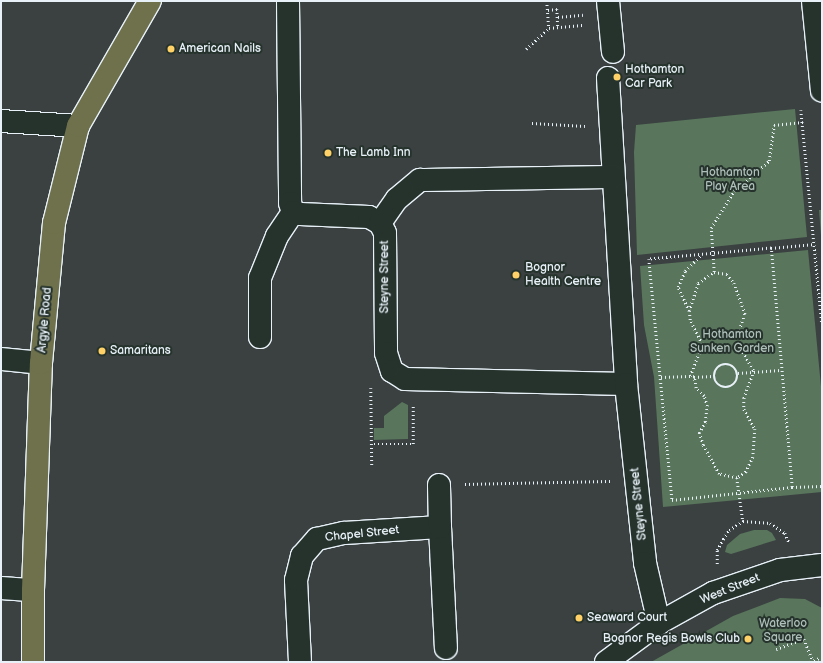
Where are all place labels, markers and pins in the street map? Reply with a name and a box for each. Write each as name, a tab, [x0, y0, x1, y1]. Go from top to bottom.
place label: American Nails	[179, 42, 261, 56]
marker: American Nails	[166, 44, 176, 54]
place label: Hothamton Car Park	[625, 63, 684, 91]
marker: Hothamton Car Park	[612, 72, 622, 82]
place label: The Lamb Inn	[336, 146, 410, 160]
marker: The Lamb Inn	[323, 148, 333, 158]
place label: Bognor Health Centre	[525, 261, 601, 289]
marker: Bognor Health Centre	[510, 269, 522, 281]
place label: Samaritans	[110, 344, 171, 358]
marker: Samaritans	[97, 346, 107, 356]
place label: Seaward Court	[587, 611, 667, 625]
marker: Seaward Court	[574, 613, 584, 623]
place label: Bognor Regis Bowls Club	[603, 632, 740, 646]
marker: Bognor Regis Bowls Club	[743, 634, 753, 644]

